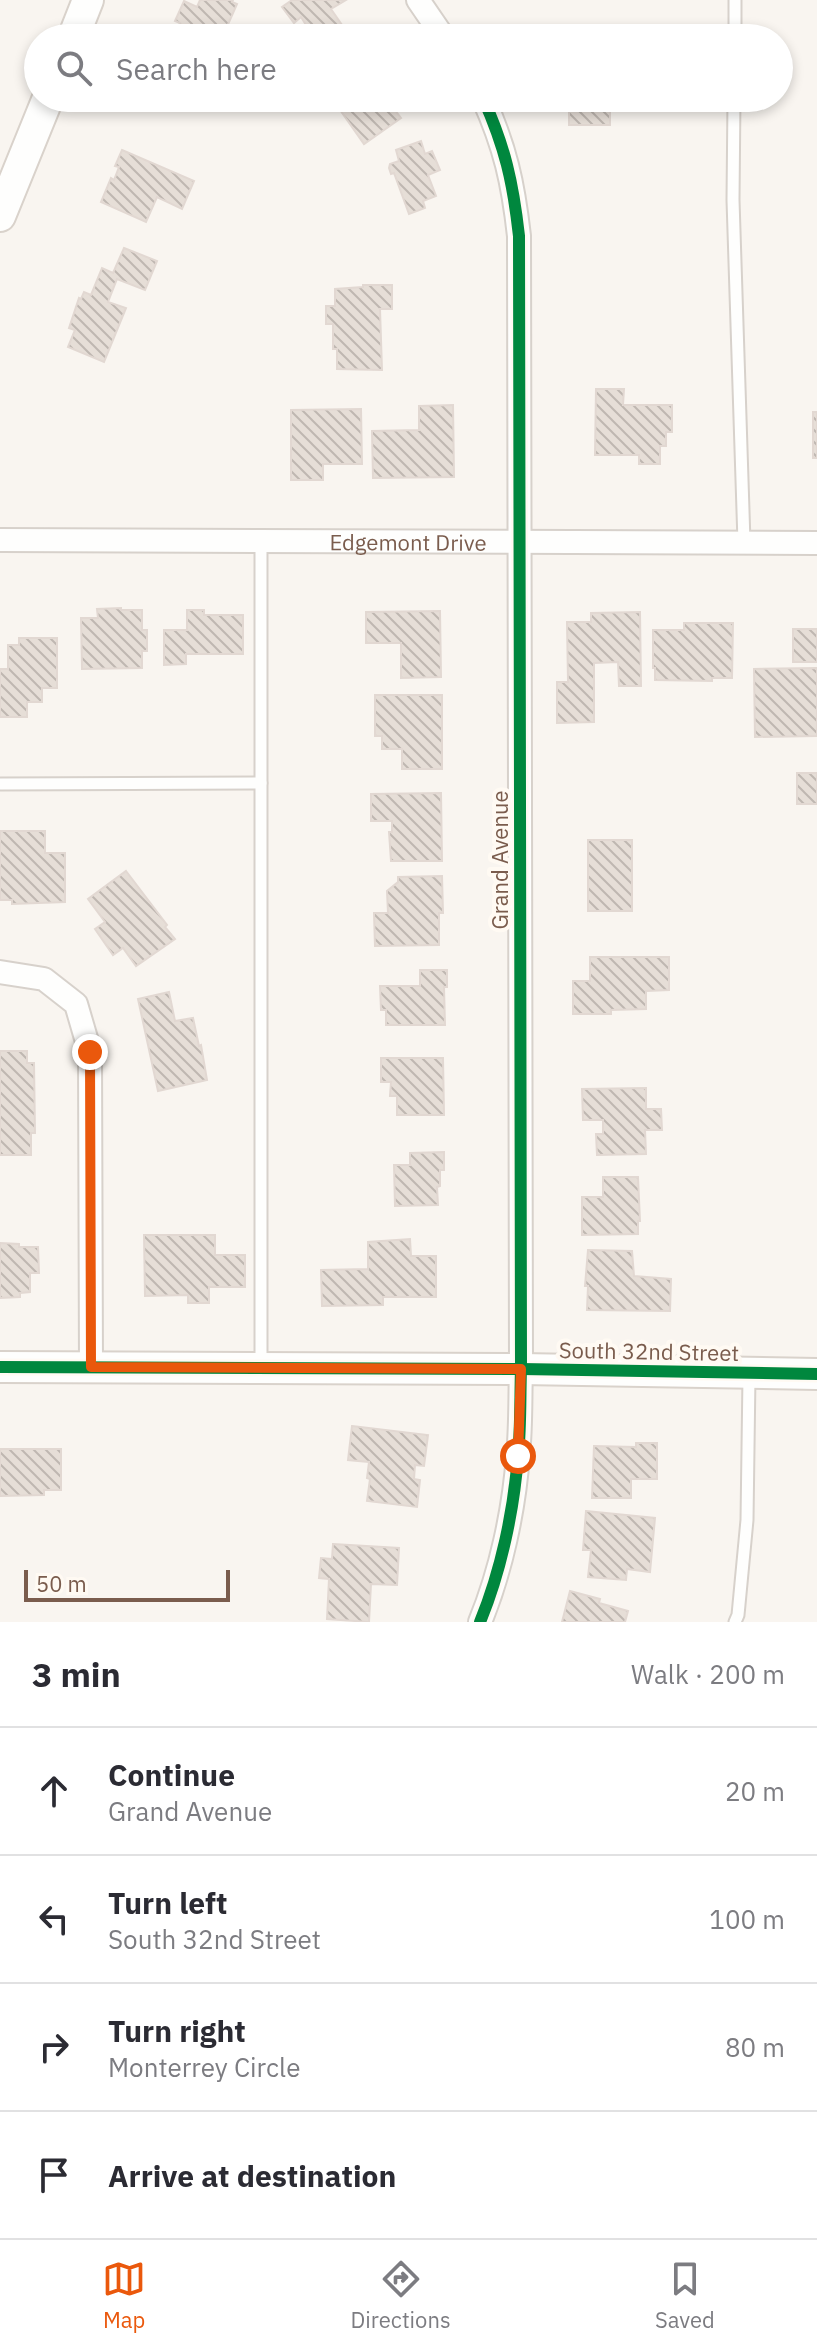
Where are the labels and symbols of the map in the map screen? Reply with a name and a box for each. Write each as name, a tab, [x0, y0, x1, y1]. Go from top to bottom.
street label: Edgemont Drive	[329, 527, 487, 556]
street label: Grand Avenue	[485, 791, 514, 929]
route end	[72, 1034, 108, 1070]
street label: South 32nd Street	[559, 1335, 739, 1367]
route start	[500, 1438, 536, 1474]
scale bar	[24, 1566, 230, 1602]

